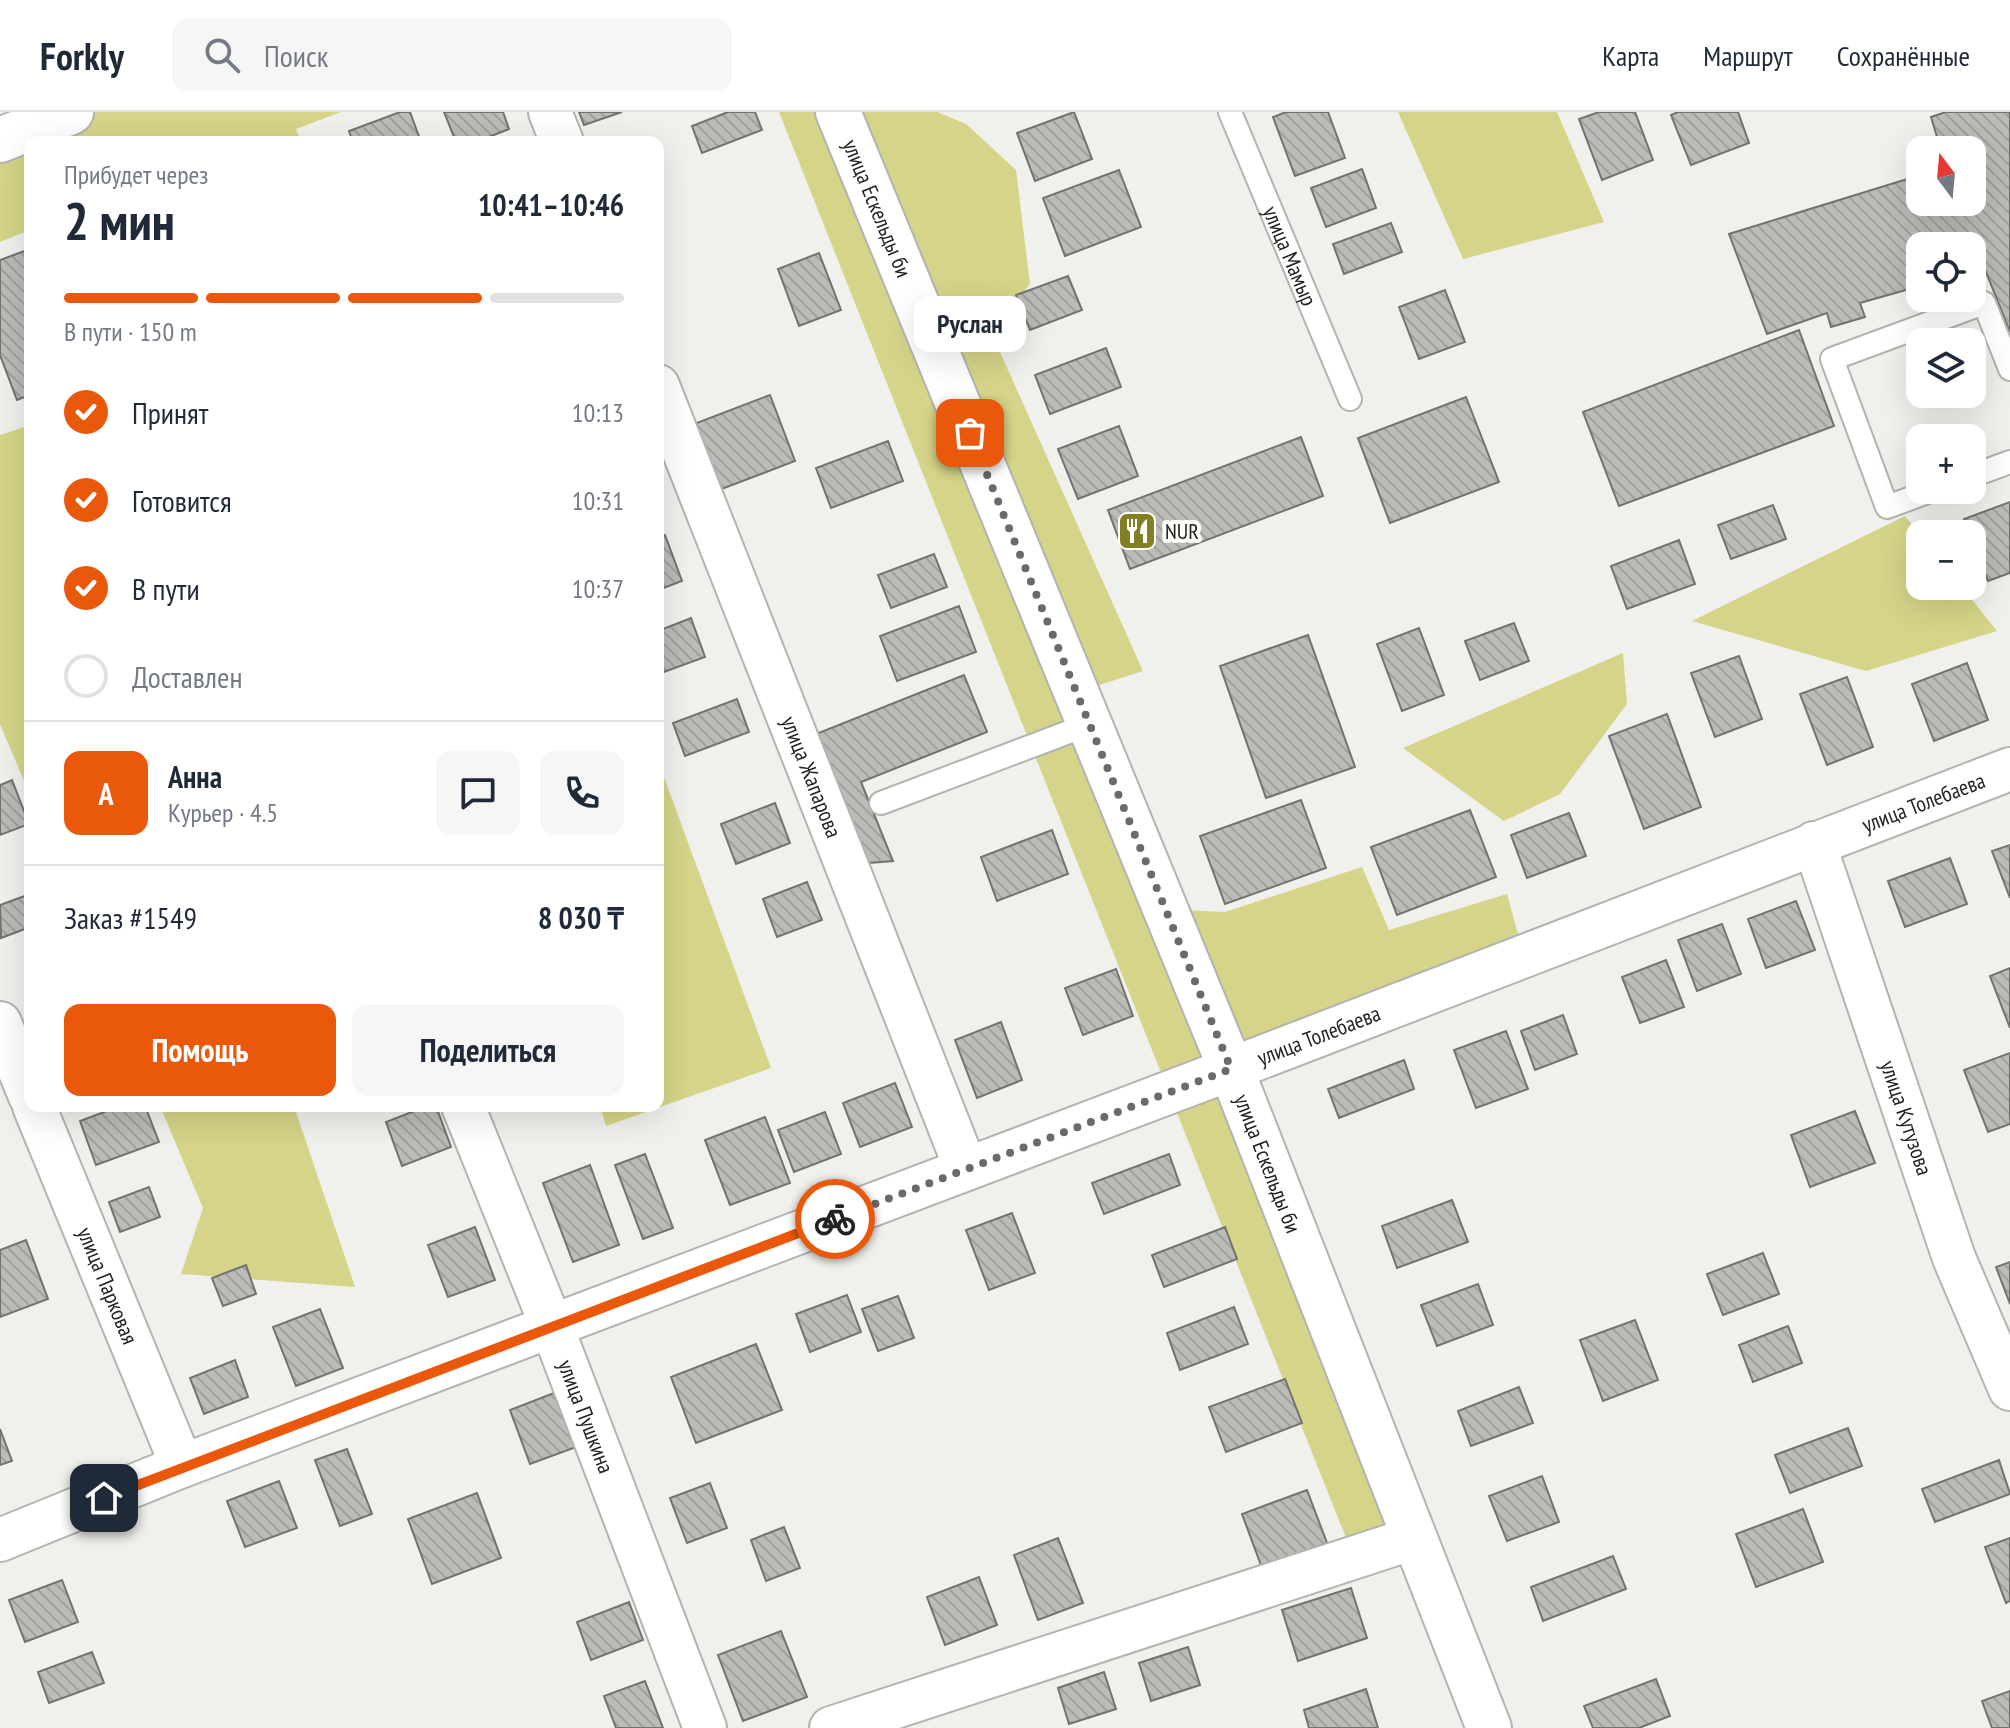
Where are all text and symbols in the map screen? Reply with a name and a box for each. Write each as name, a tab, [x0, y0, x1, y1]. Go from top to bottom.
search box	[172, 19, 732, 91]
text: Forkly	[40, 31, 124, 80]
icon: search	[200, 33, 244, 77]
text: Поиск	[264, 36, 328, 75]
text: Карта	[1602, 37, 1659, 74]
text: Маршрут	[1703, 37, 1793, 74]
text: Сохранённые	[1837, 37, 1970, 74]
street label: улица Ескельды би	[837, 135, 918, 281]
north arrow	[1906, 136, 1986, 216]
map controls	[1906, 136, 1986, 600]
text: Прибудет через	[64, 158, 208, 191]
text: 10:41–10:46	[478, 185, 624, 224]
text: 2 мин	[64, 187, 175, 254]
street label: улица Мамыр	[1257, 202, 1323, 310]
button: locate	[1906, 232, 1986, 312]
callout: Руслан	[914, 297, 1026, 353]
text: Руслан	[937, 307, 1003, 340]
text: В пути · 150 m	[64, 315, 197, 348]
button: layers	[1906, 328, 1986, 408]
icon: check	[64, 390, 108, 434]
text: Принят	[132, 393, 208, 432]
text: 10:13	[572, 396, 624, 429]
pin	[936, 399, 1004, 467]
icon: bag	[948, 411, 992, 455]
button: +	[1906, 424, 1986, 504]
icon: check	[64, 478, 108, 522]
text: Готовится	[132, 481, 232, 520]
text: 10:31	[572, 484, 624, 517]
restaurant icon: NUR	[1116, 510, 1158, 552]
place label: NUR	[1165, 517, 1199, 545]
button: −	[1906, 520, 1986, 600]
icon: check	[64, 566, 108, 610]
text: В пути	[132, 569, 200, 608]
text: 10:37	[572, 572, 624, 605]
text: Доставлен	[132, 657, 242, 696]
street label: улица Жапарова	[775, 712, 848, 842]
button: chat	[436, 751, 520, 835]
button: phone	[540, 751, 624, 835]
text: Анна	[168, 757, 222, 796]
street label: улица Толебаева	[1858, 766, 1989, 839]
text: А	[98, 774, 114, 813]
text: Курьер · 4.5	[168, 796, 278, 829]
text: Заказ #1549	[64, 898, 197, 937]
text: 8 030 ₸	[538, 898, 624, 937]
street label: улица Толебаева	[1253, 999, 1384, 1072]
button: Помощь	[64, 1004, 336, 1096]
button: Поделиться	[352, 1004, 624, 1096]
street label: улица Кутузова	[1874, 1057, 1939, 1179]
street label: улица Ескельды би	[1228, 1090, 1308, 1237]
courier	[795, 1179, 875, 1259]
icon: bike	[813, 1197, 857, 1241]
street label: улица Парковая	[71, 1223, 144, 1348]
street label: улица Пушкина	[552, 1356, 620, 1477]
pin	[70, 1464, 138, 1532]
icon: home	[82, 1476, 126, 1520]

